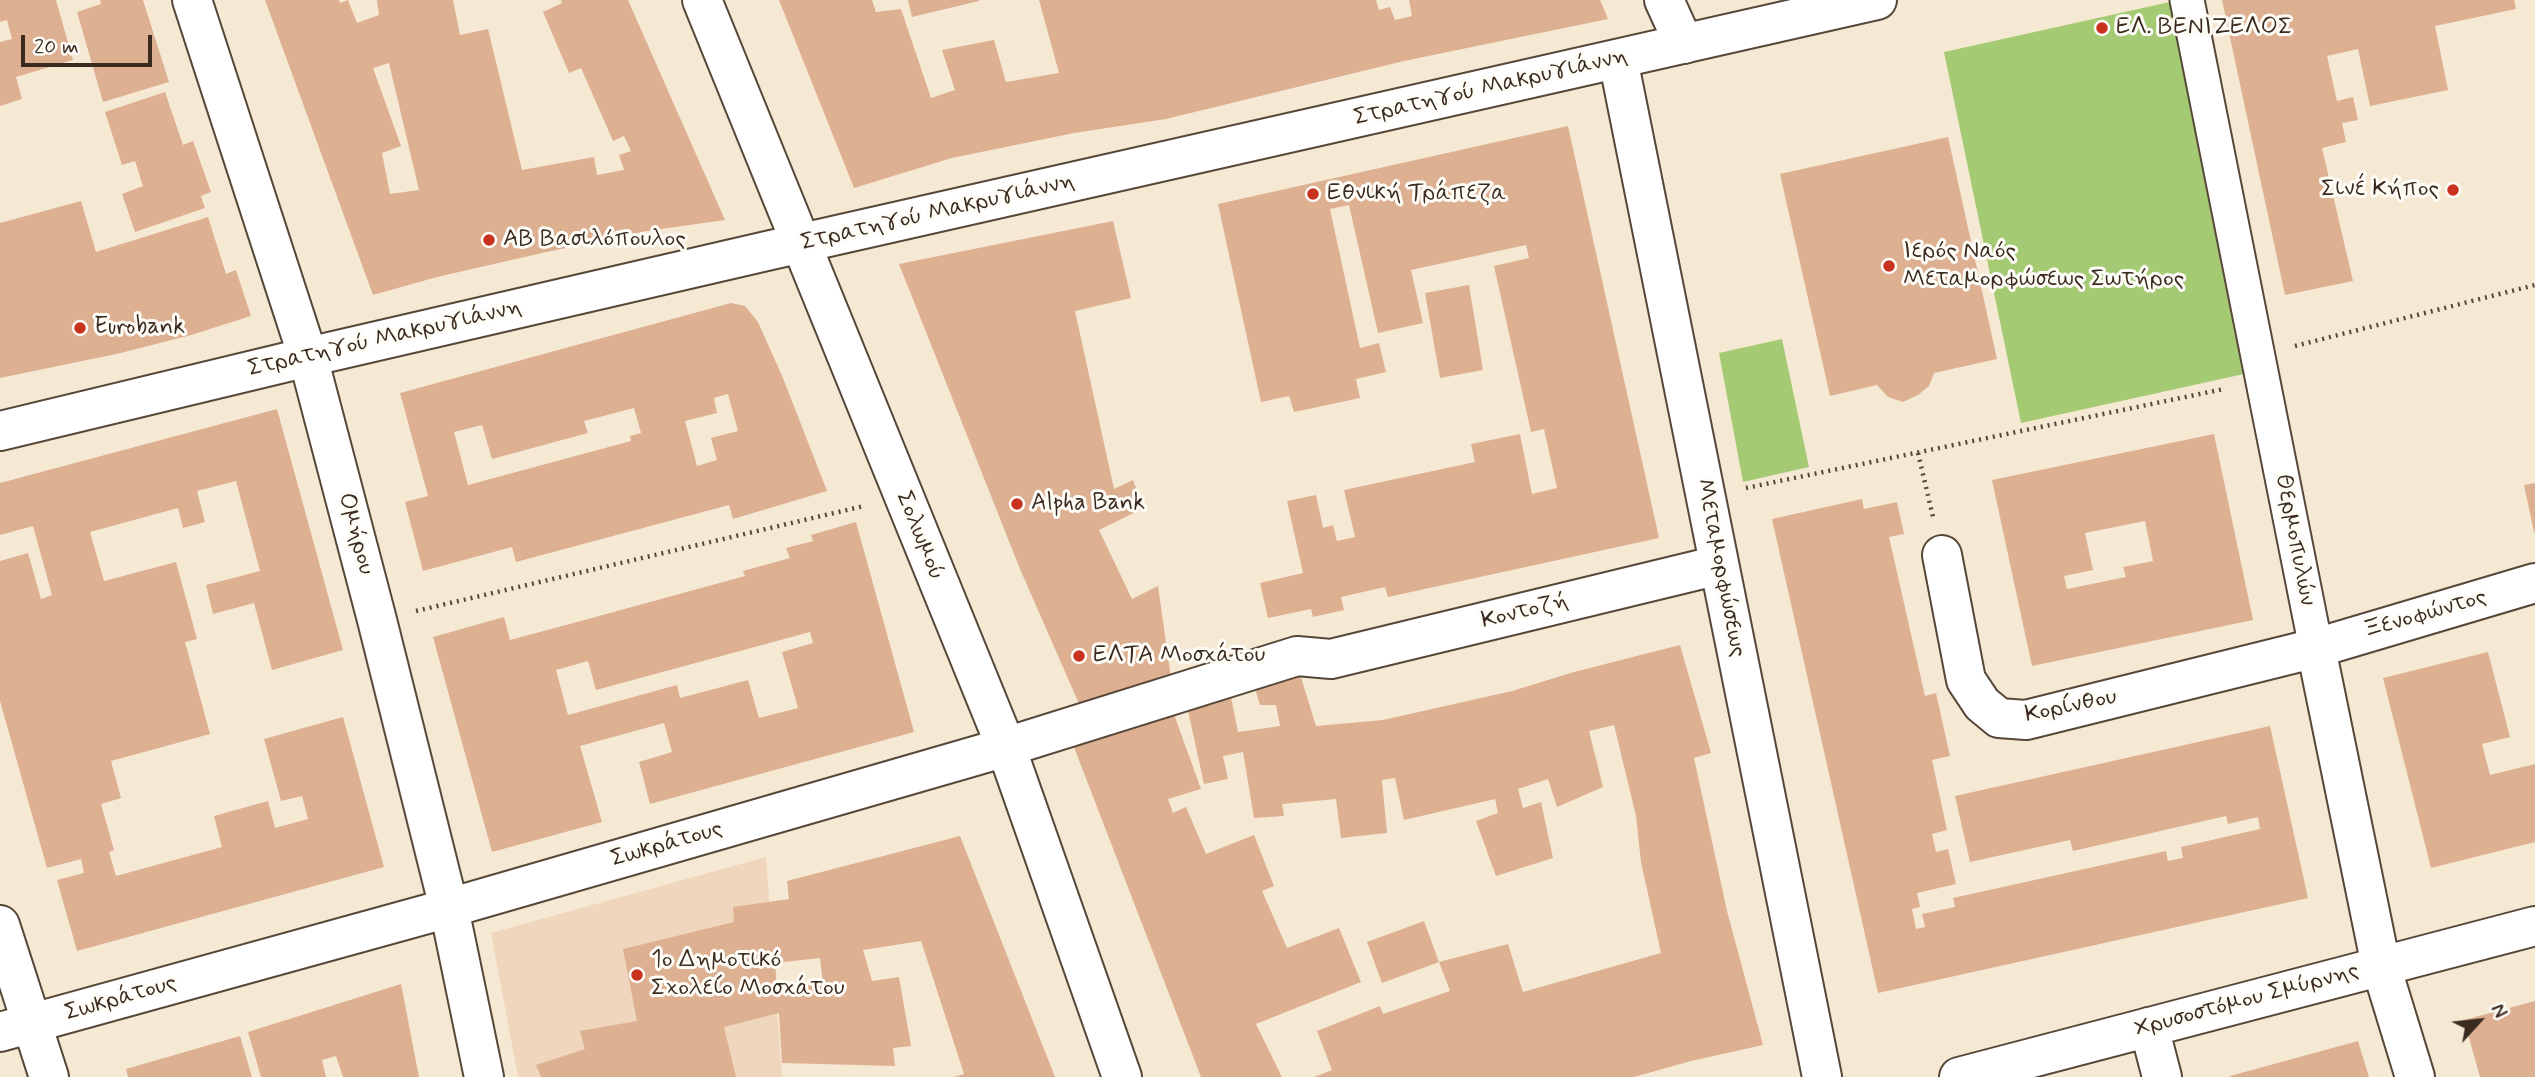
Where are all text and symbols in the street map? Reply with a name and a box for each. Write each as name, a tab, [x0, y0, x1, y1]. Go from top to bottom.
place label: ΕΛ. ΒΕΝΙΖΕΛΟΣ	[2116, 14, 2292, 42]
marker: ΕΛ. ΒΕΝΙΖΕΛΟΣ	[2094, 20, 2110, 36]
scale bar	[24, 21, 156, 65]
text: 20 m	[34, 33, 79, 61]
street label: Στρατηγού Μακρυγιάννη	[1351, 42, 1631, 134]
street label: Στρατηγού Μακρυγιάννη	[798, 167, 1078, 259]
place label: Σινέ Κήπος	[2321, 176, 2439, 204]
place label: Εθνική Τράπεζα	[1327, 180, 1506, 208]
marker: Σινέ Κήπος	[2445, 182, 2461, 198]
marker: Εθνική Τράπεζα	[1305, 186, 1321, 202]
place label: ΑΒ Βασιλόπουλος	[503, 226, 686, 254]
marker: ΑΒ Βασιλόπουλος	[481, 232, 497, 248]
place label: Ιερός Ναός Μεταμορφώσεως Σωτήρος	[1903, 238, 2184, 294]
marker: Ιερός Ναός Μεταμορφώσεως Σωτήρος	[1881, 258, 1897, 274]
street label: Στρατηγού Μακρυγιάννη	[245, 293, 525, 385]
place label: Eurobank	[94, 314, 185, 342]
marker: Eurobank	[72, 320, 88, 336]
street label: Θερμοπυλών	[2267, 472, 2321, 608]
street label: Μεταμορφώσεως	[1689, 476, 1751, 660]
street label: Σολωμού	[888, 487, 950, 585]
street label: Ομήρου	[330, 490, 380, 578]
place label: Alpha Bank	[1031, 490, 1145, 518]
marker: Alpha Bank	[1009, 496, 1025, 512]
street label: Ξενοφώντος	[2360, 584, 2490, 646]
street label: Κοντοζή	[1479, 587, 1571, 637]
place label: ΕΛΤΑ Μοσχάτου	[1093, 642, 1265, 670]
marker: ΕΛΤΑ Μοσχάτου	[1071, 648, 1087, 664]
street label: Κορίνθου	[2023, 683, 2119, 731]
street label: Σωκράτους	[608, 815, 726, 875]
place label: 1ο Δημοτικό Σχολείο Μοσχάτου	[651, 947, 845, 1003]
street label: Χρυσοστόμου Σμύρνης	[2132, 957, 2362, 1045]
marker: 1ο Δημοτικό Σχολείο Μοσχάτου	[629, 967, 645, 983]
street label: Σωκράτους	[62, 969, 180, 1029]
north arrow	[2444, 986, 2514, 1056]
text: N	[2484, 1000, 2512, 1023]

